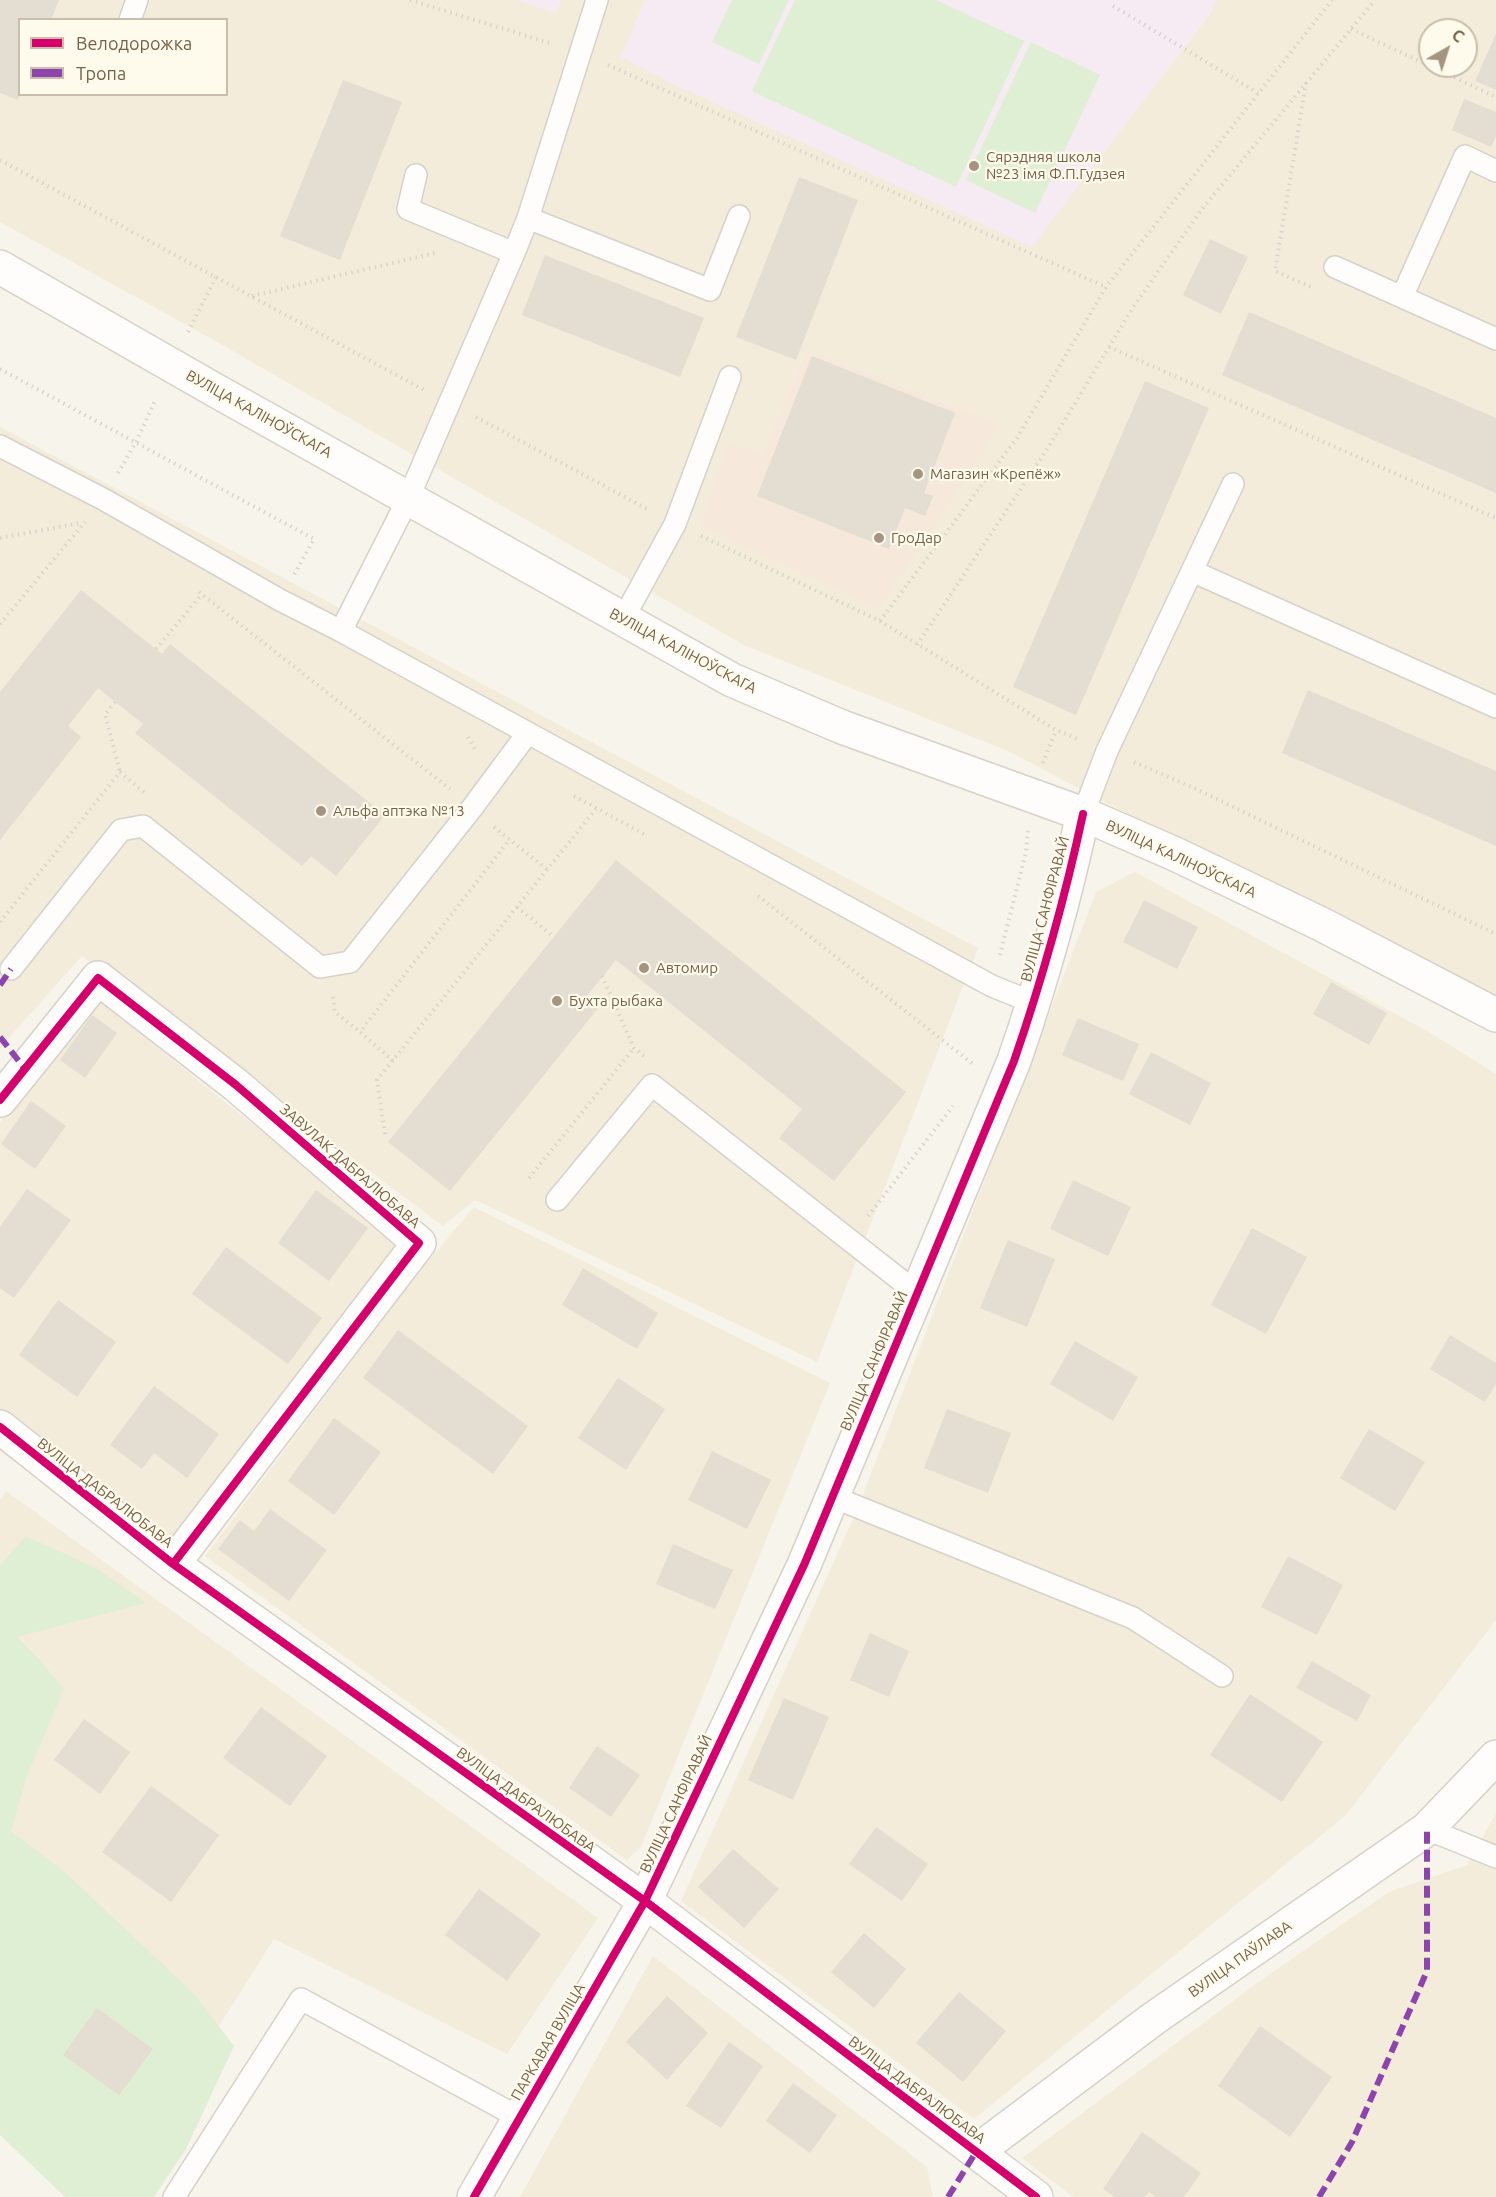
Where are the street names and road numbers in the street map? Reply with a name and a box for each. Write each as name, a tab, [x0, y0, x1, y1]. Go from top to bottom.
street label: ВУЛІЦА КАЛІНОЎСКАГА	[183, 366, 335, 462]
street label: ВУЛІЦА КАЛІНОЎСКАГА	[606, 605, 760, 697]
street label: ВУЛІЦА КАЛІНОЎСКАГА	[1103, 816, 1259, 902]
street label: ВУЛІЦА САНФІРАВАЙ	[1017, 834, 1073, 984]
street label: ЗАВУЛАК ДАБРАЛЮБАВА	[276, 1100, 424, 1232]
street label: ВУЛІЦА САНФІРАВАЙ	[836, 1288, 912, 1434]
street label: ВУЛІЦА ДАБРАЛЮБАВА	[33, 1434, 177, 1552]
street label: ВУЛІЦА САНФІРАВАЙ	[636, 1732, 716, 1876]
street label: ВУЛІЦА ДАБРАЛЮБАВА	[453, 1743, 599, 1857]
street label: ВУЛІЦА ПАЎЛАВА	[1185, 1917, 1295, 2001]
street label: ПАРКАВАЯ ВУЛІЦА	[507, 1980, 589, 2104]
street label: ВУЛІЦА ДАБРАЛЮБАВА	[845, 2032, 989, 2148]

